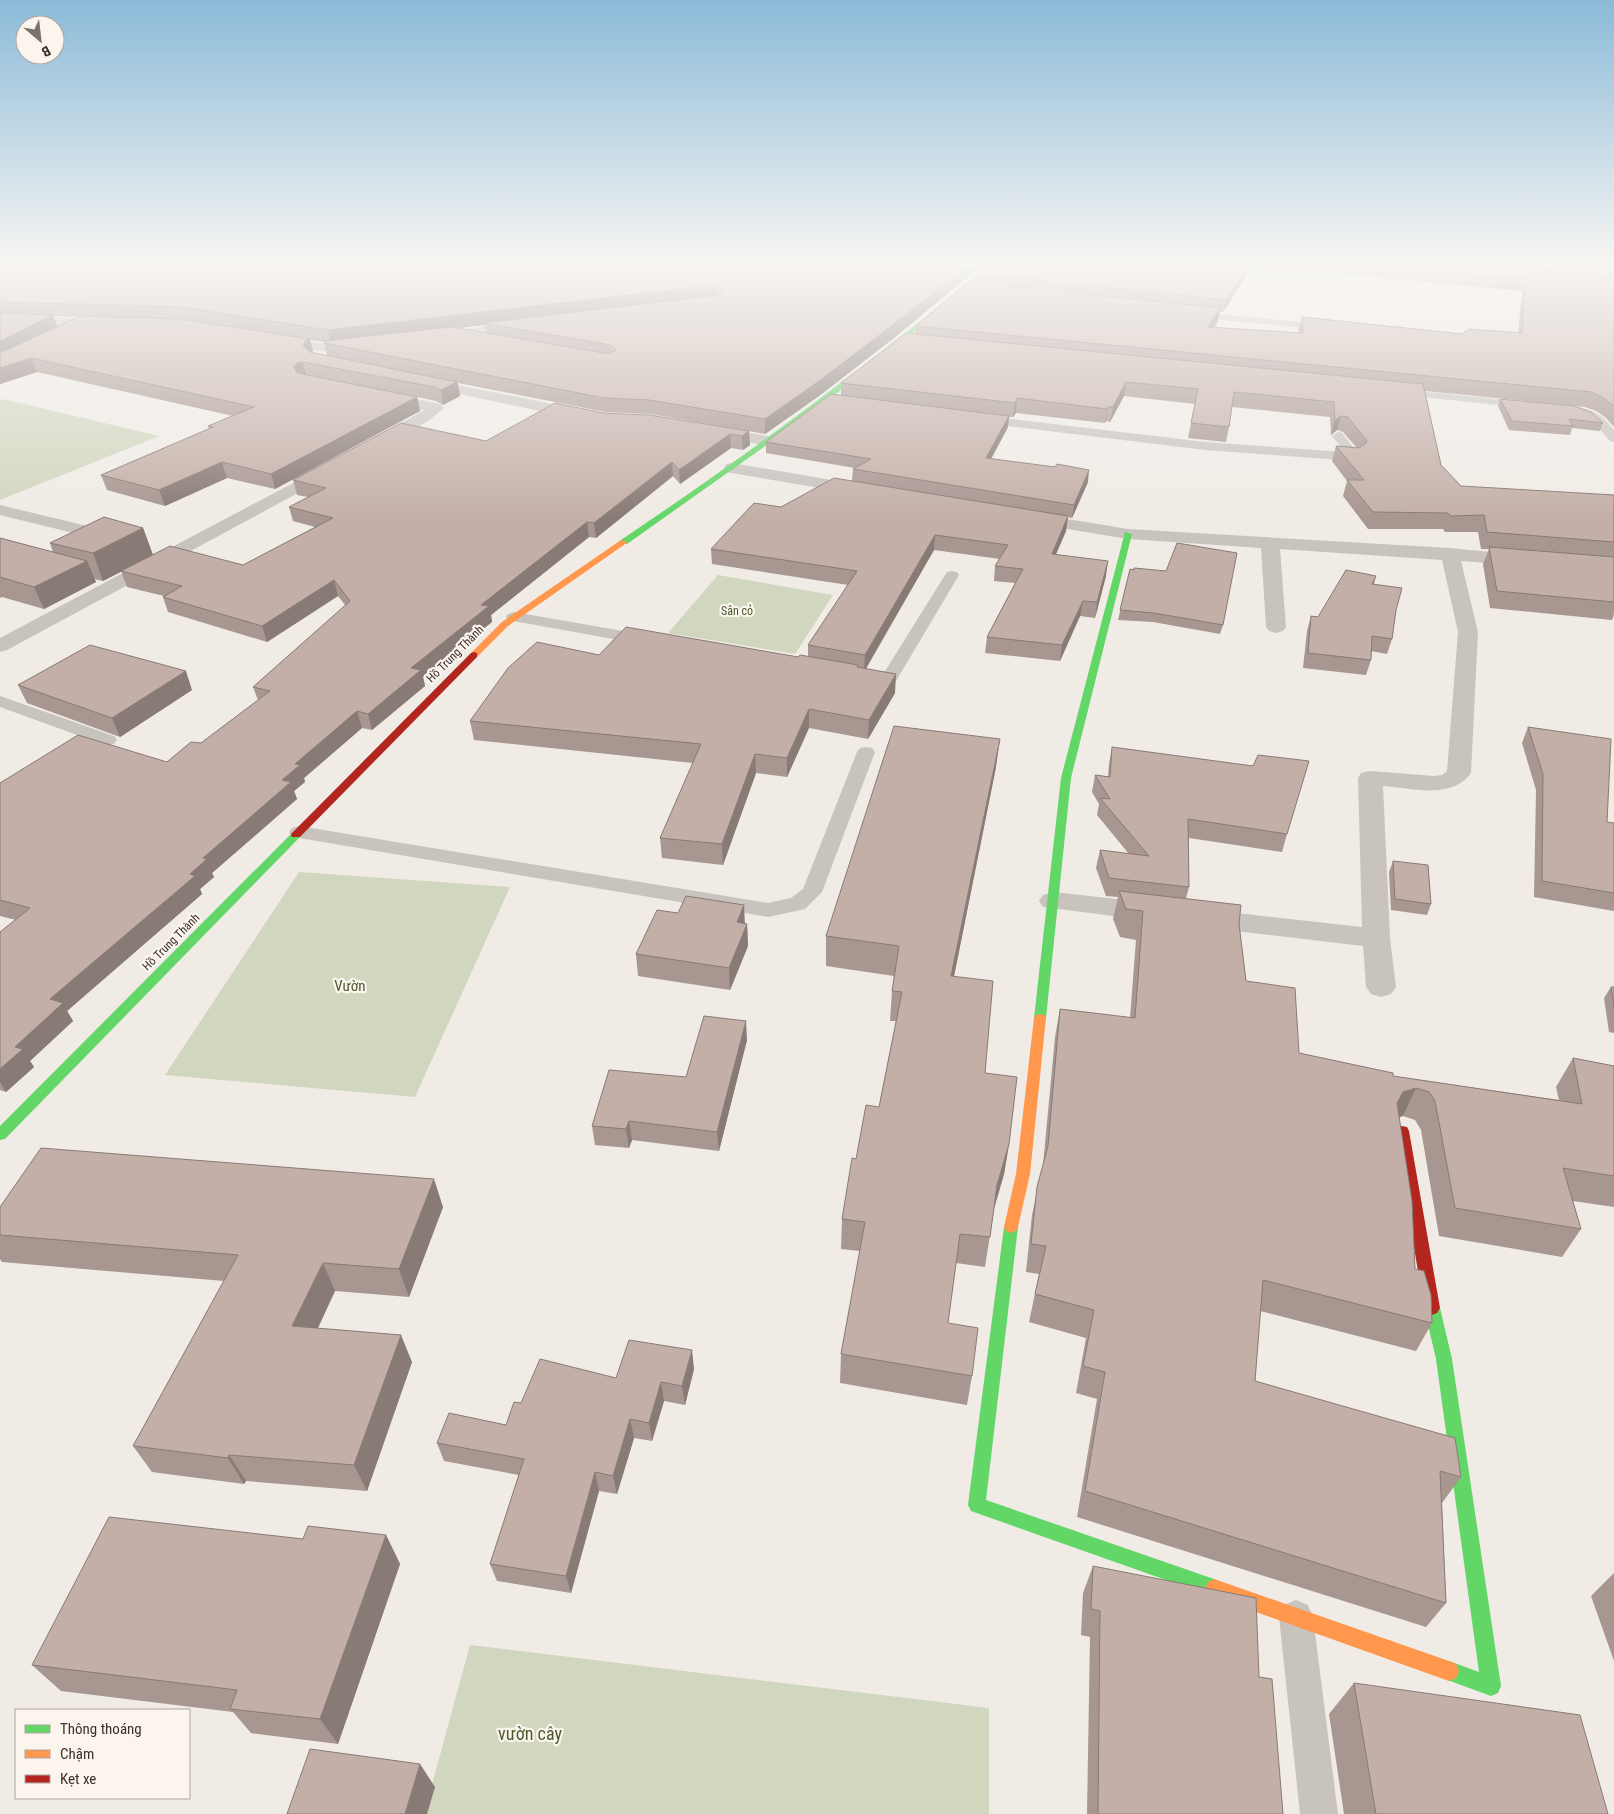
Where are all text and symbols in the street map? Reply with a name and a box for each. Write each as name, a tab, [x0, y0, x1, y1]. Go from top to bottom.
north arrow	[15, 15, 65, 65]
text: B	[39, 43, 53, 60]
park label: Sân cỏ	[721, 604, 753, 618]
street label: Hồ Trung Thành	[424, 622, 487, 685]
street label: Hồ Trung Thành	[140, 910, 203, 973]
park label: Vườn	[334, 977, 366, 995]
legend	[15, 1709, 190, 1799]
text: Thông thoáng	[60, 1720, 142, 1738]
park label: vườn cây	[498, 1723, 562, 1744]
text: Chậm	[60, 1745, 94, 1763]
text: Kẹt xe	[60, 1770, 96, 1788]

